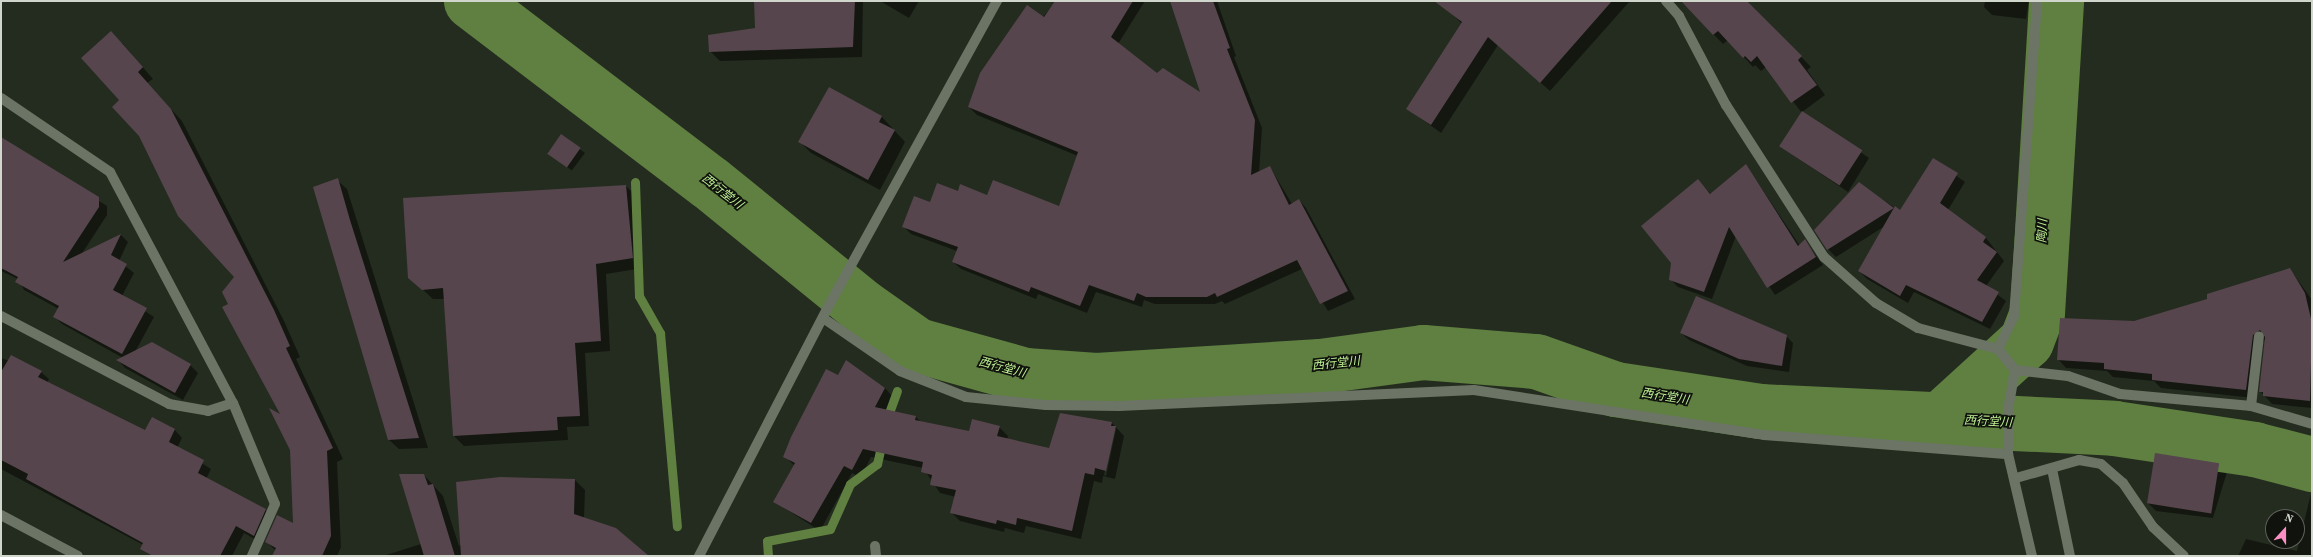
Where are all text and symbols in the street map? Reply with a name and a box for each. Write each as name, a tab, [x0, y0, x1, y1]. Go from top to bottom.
water label: 西行堂川	[699, 172, 745, 212]
water label: 陶川	[2035, 219, 2051, 243]
water label: 西行堂川	[1311, 354, 1361, 374]
water label: 西行堂川	[977, 355, 1027, 381]
water label: 西行堂川	[1640, 386, 1690, 408]
water label: 西行堂川	[1964, 414, 2012, 430]
north arrow	[2265, 509, 2305, 549]
text: N	[2283, 510, 2296, 527]

